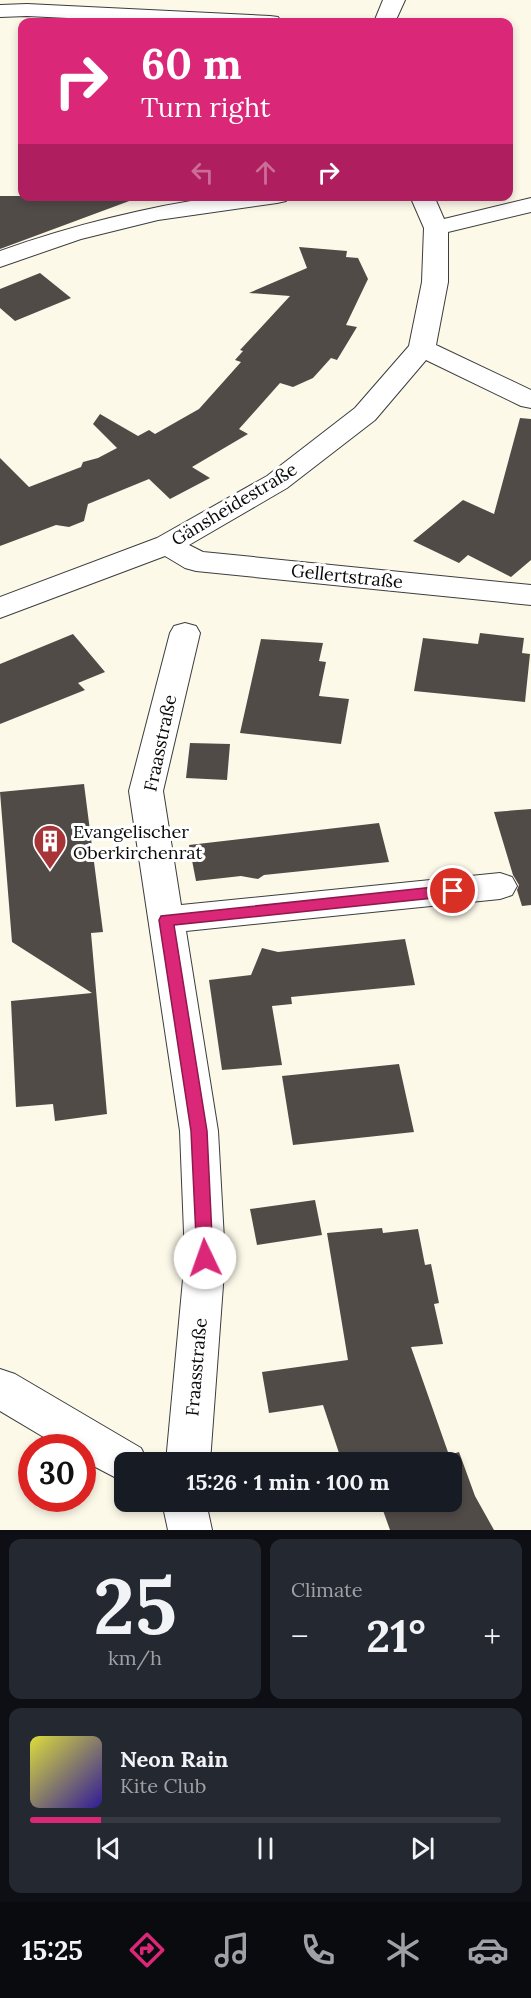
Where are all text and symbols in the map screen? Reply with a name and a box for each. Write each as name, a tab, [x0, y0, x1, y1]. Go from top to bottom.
text: 60 m	[141, 37, 242, 91]
icon: right	[42, 42, 120, 120]
text: Turn right	[141, 90, 270, 124]
icon: left	[186, 156, 219, 189]
icon: ahead	[249, 156, 282, 189]
icon: right	[312, 156, 345, 189]
street label: Gänsheidestraße	[167, 457, 301, 551]
street label: Gellertstraße	[290, 559, 404, 593]
street label: Fraasstraße	[139, 692, 182, 794]
place label: Evangelischer Oberkirchenrat	[73, 820, 203, 864]
building icon: Evangelischer Oberkirchenrat	[32, 823, 68, 870]
pin	[427, 865, 478, 916]
icon: arrive	[436, 874, 469, 907]
position arrow	[173, 1226, 237, 1290]
street label: Fraasstraße	[180, 1317, 212, 1417]
speed limit sign: 30	[18, 1434, 96, 1512]
text: 15:26 · 1 min · 100 m	[187, 1468, 389, 1496]
text: 25	[93, 1556, 177, 1655]
text: Climate	[291, 1577, 363, 1602]
text: 21°	[366, 1607, 426, 1664]
text: −	[291, 1615, 309, 1657]
text: +	[483, 1615, 501, 1657]
text: km/h	[108, 1645, 162, 1670]
text: Neon Rain	[120, 1745, 228, 1773]
text: Kite Club	[120, 1773, 206, 1798]
icon: previous	[92, 1832, 125, 1865]
icon: pause	[249, 1832, 282, 1865]
icon: next	[406, 1832, 439, 1865]
icon: directions	[126, 1929, 168, 1971]
icon: music	[211, 1929, 253, 1971]
icon: phone	[297, 1929, 339, 1971]
icon: climate	[382, 1929, 424, 1971]
icon: car	[467, 1929, 509, 1971]
text: 15:25	[22, 1933, 83, 1967]

